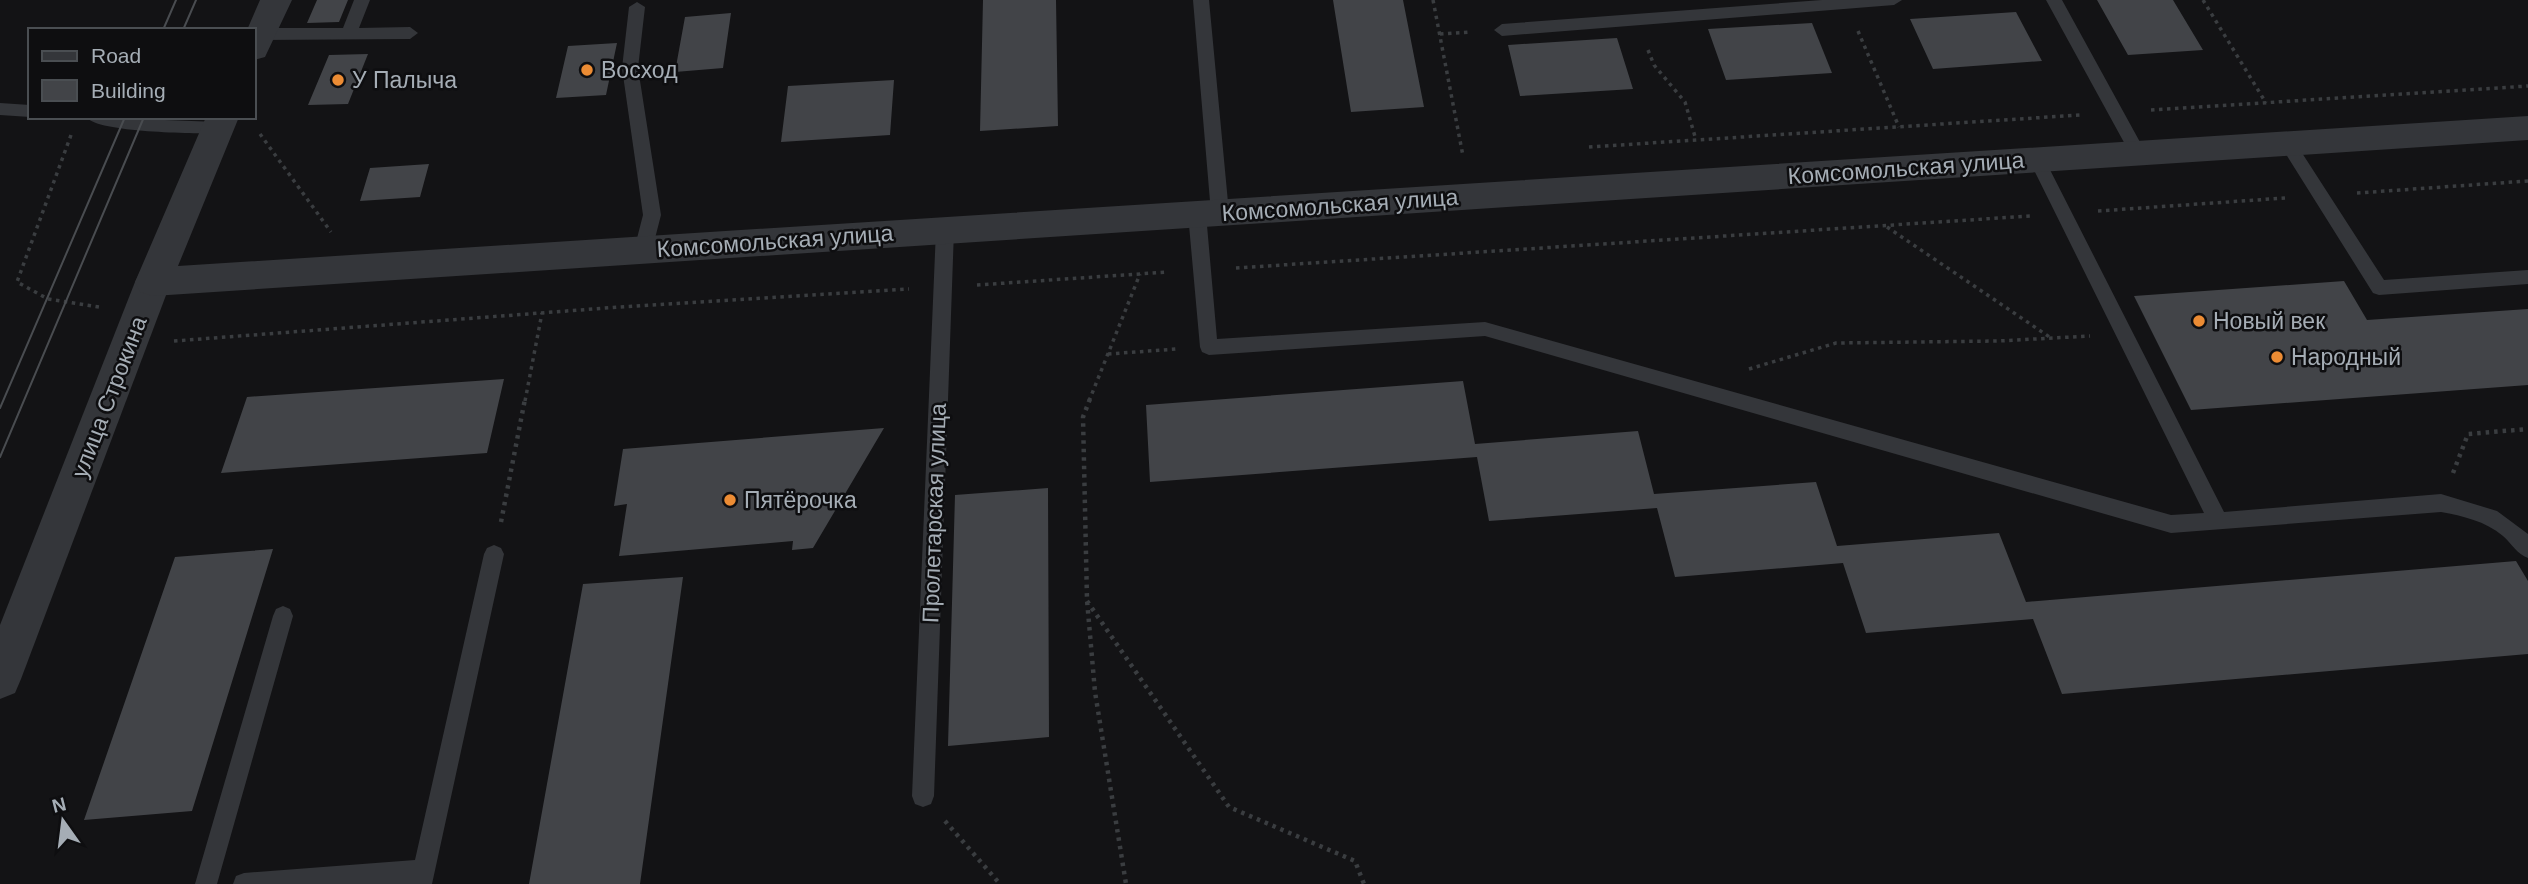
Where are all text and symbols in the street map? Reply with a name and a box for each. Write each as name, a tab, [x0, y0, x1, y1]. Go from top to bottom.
legend	[28, 28, 256, 119]
text: Road	[91, 44, 141, 67]
place label: Восход	[601, 57, 678, 83]
marker: Восход	[579, 62, 595, 78]
place label: У Палыча	[352, 67, 457, 93]
marker: У Палыча	[330, 72, 346, 88]
text: Building	[91, 79, 166, 102]
street label: Комсомольская улица	[1787, 147, 2025, 189]
street label: Комсомольская улица	[1221, 184, 1459, 226]
street label: Комсомольская улица	[656, 220, 894, 262]
place label: Новый век	[2213, 308, 2326, 334]
street label: улица Строкина	[66, 312, 152, 481]
marker: Новый век	[2191, 313, 2207, 329]
place label: Народный	[2291, 344, 2401, 370]
marker: Народный	[2269, 349, 2285, 365]
street label: Пролетарская улица	[917, 402, 951, 623]
place label: Пятёрочка	[744, 487, 857, 513]
marker: Пятёрочка	[722, 492, 738, 508]
north arrow	[28, 786, 98, 856]
text: N	[50, 793, 68, 817]

